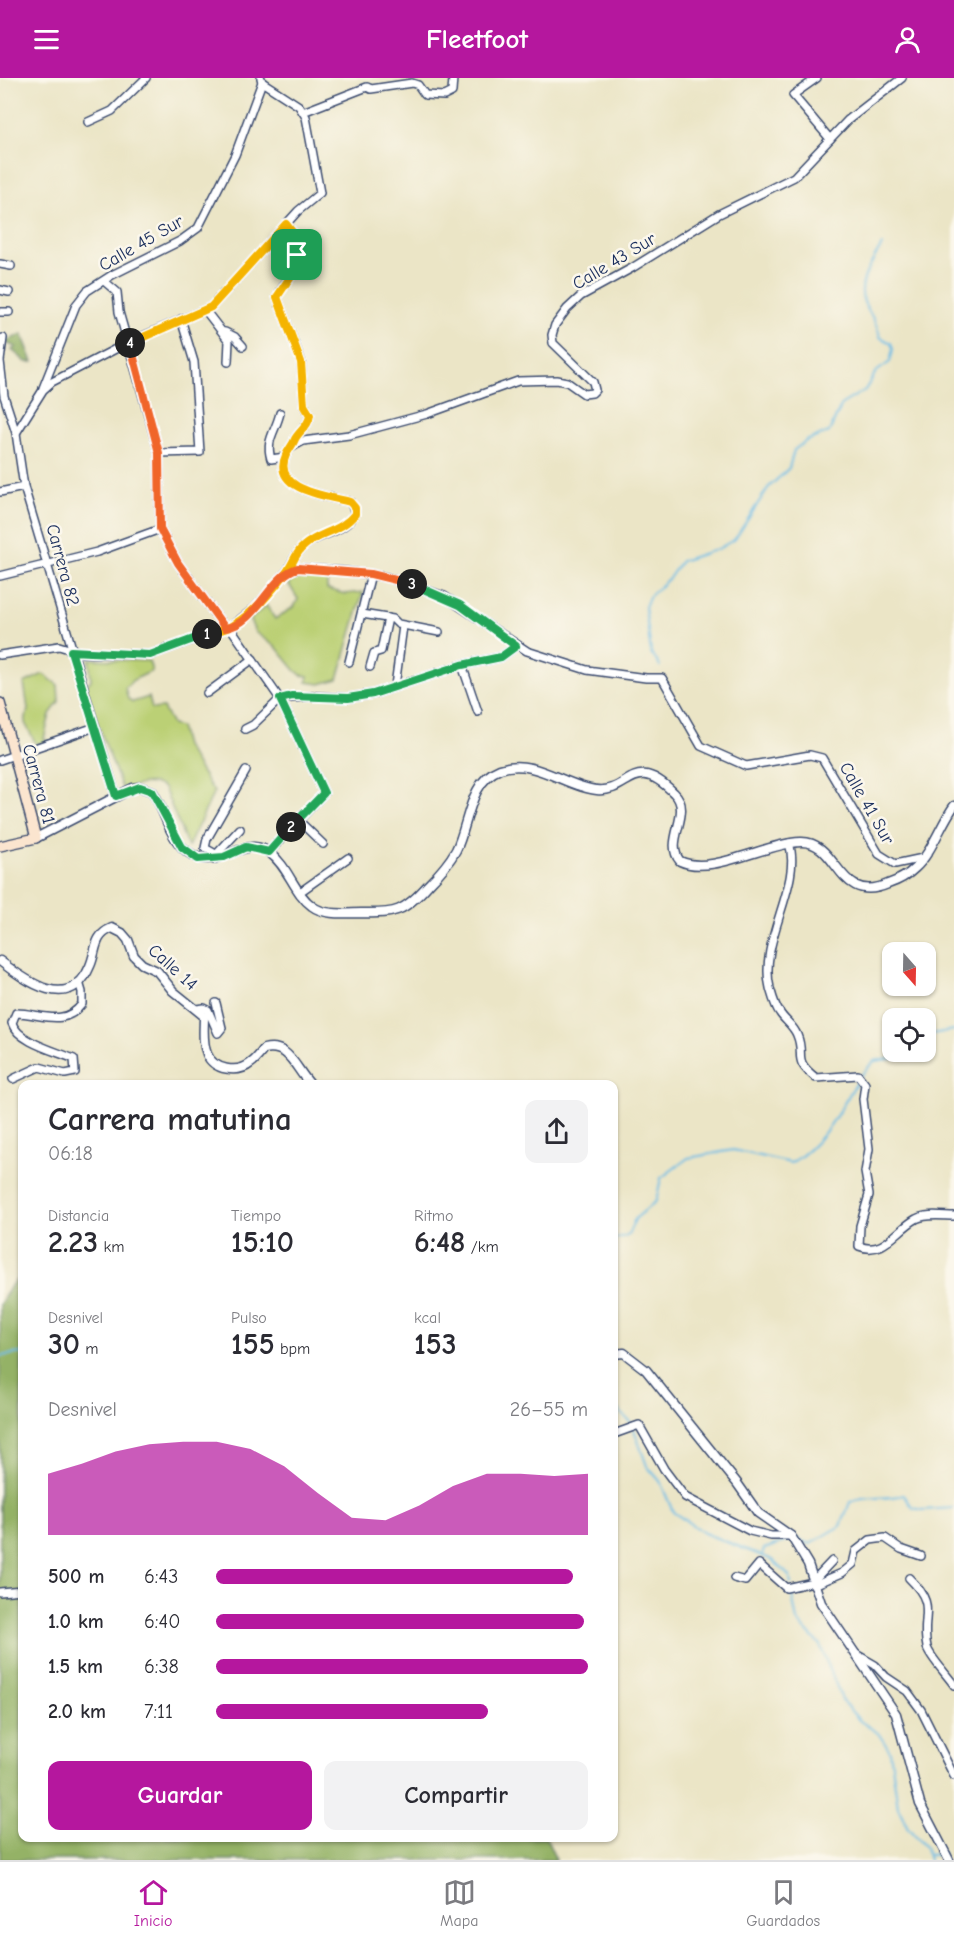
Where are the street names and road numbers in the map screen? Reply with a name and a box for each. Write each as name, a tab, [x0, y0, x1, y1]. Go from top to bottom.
street label: Calle 45 Sur	[95, 210, 188, 276]
street label: Calle 43 Sur	[569, 228, 660, 294]
street label: Carrera 82	[41, 522, 84, 608]
street label: Carrera 81	[18, 742, 59, 826]
street label: Calle 41 Sur	[835, 758, 899, 849]
street label: Calle 14	[144, 940, 202, 995]

